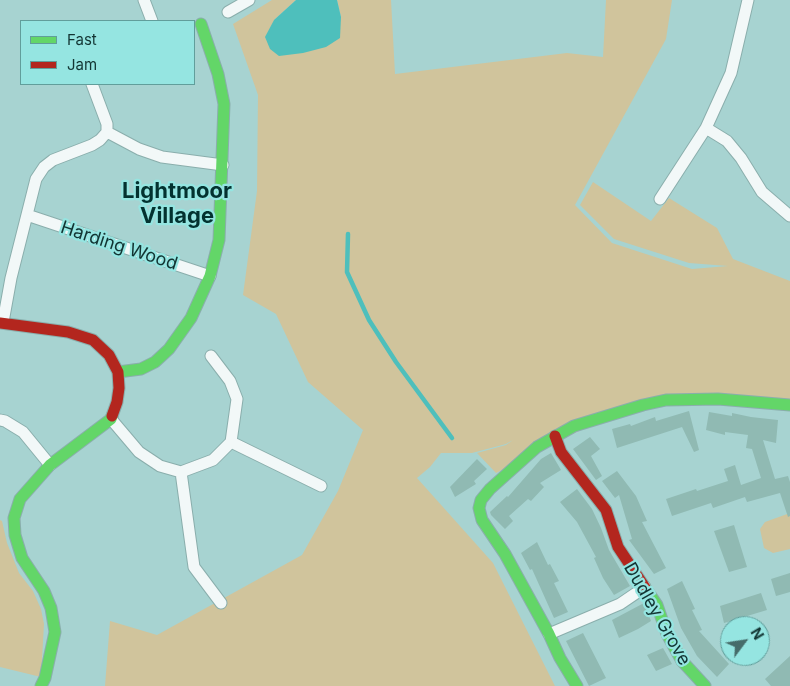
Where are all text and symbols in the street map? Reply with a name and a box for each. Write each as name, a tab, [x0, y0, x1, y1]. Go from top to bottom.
legend	[20, 20, 195, 85]
text: Fast	[67, 30, 97, 49]
text: Jam	[67, 55, 97, 74]
district label: Lightmoor Village	[122, 178, 232, 230]
street label: Harding Wood	[58, 217, 180, 275]
street label: Dudley Grove	[619, 559, 695, 669]
north arrow	[720, 616, 770, 666]
text: N	[747, 625, 767, 642]

